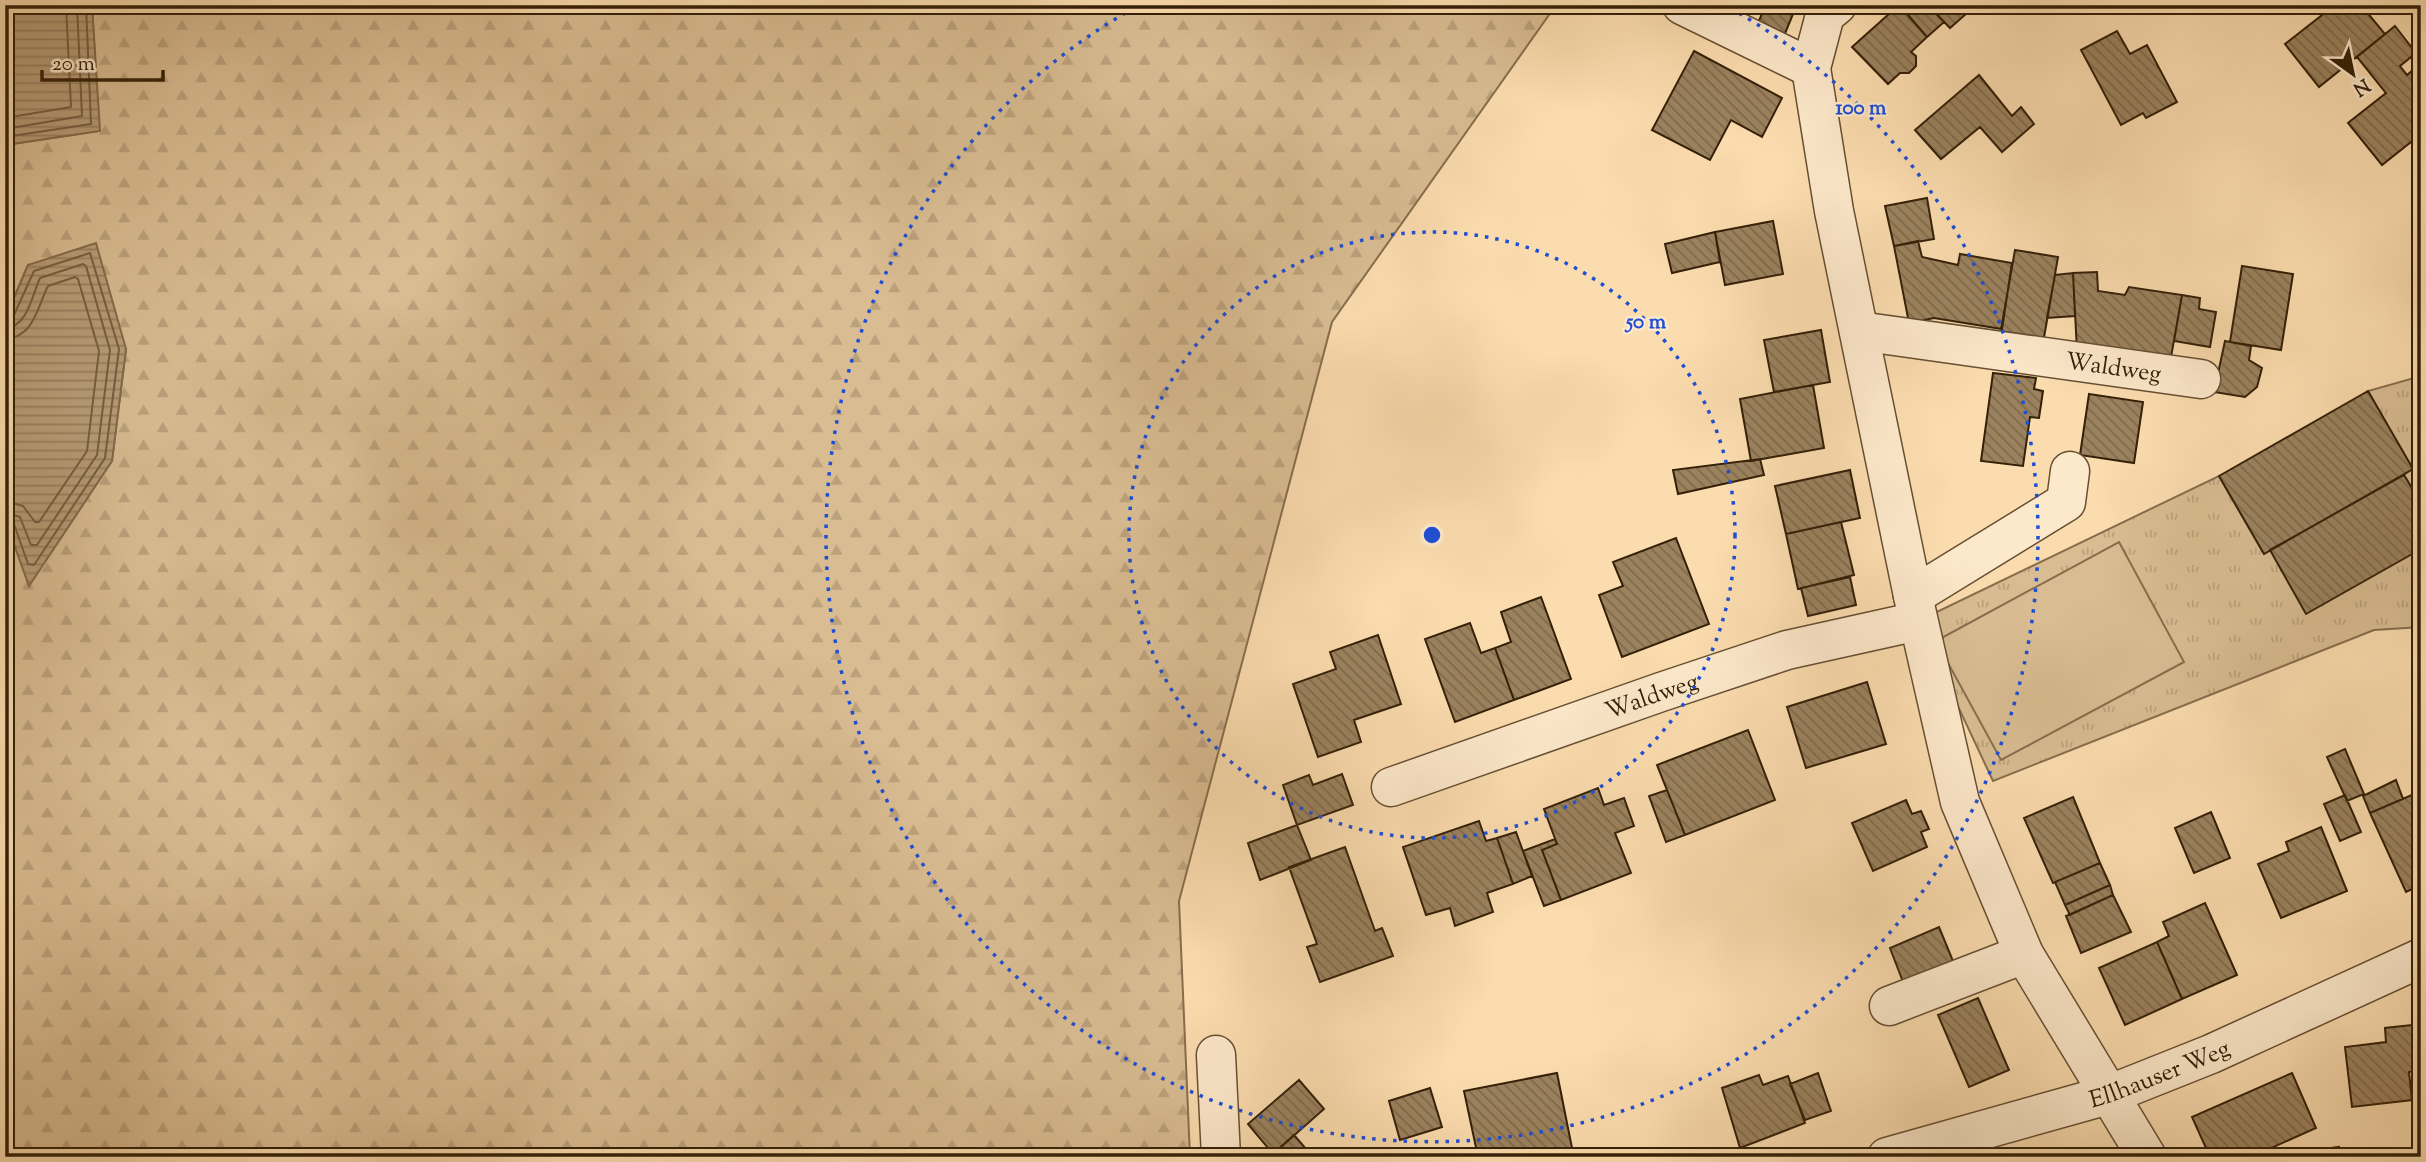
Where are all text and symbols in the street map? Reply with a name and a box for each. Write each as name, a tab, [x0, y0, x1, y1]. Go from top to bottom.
scale bar	[42, 38, 163, 82]
north arrow	[2318, 38, 2388, 108]
text: 20 m	[52, 50, 95, 80]
text: N	[2347, 71, 2375, 102]
text: 100 m	[1836, 94, 1887, 124]
text: 50 m	[1624, 308, 1667, 338]
street label: Waldweg	[2063, 345, 2164, 392]
centre of rings	[1420, 523, 1444, 547]
street label: Waldweg	[1601, 666, 1703, 729]
street label: Ellhauser Weg	[2086, 1032, 2236, 1118]

